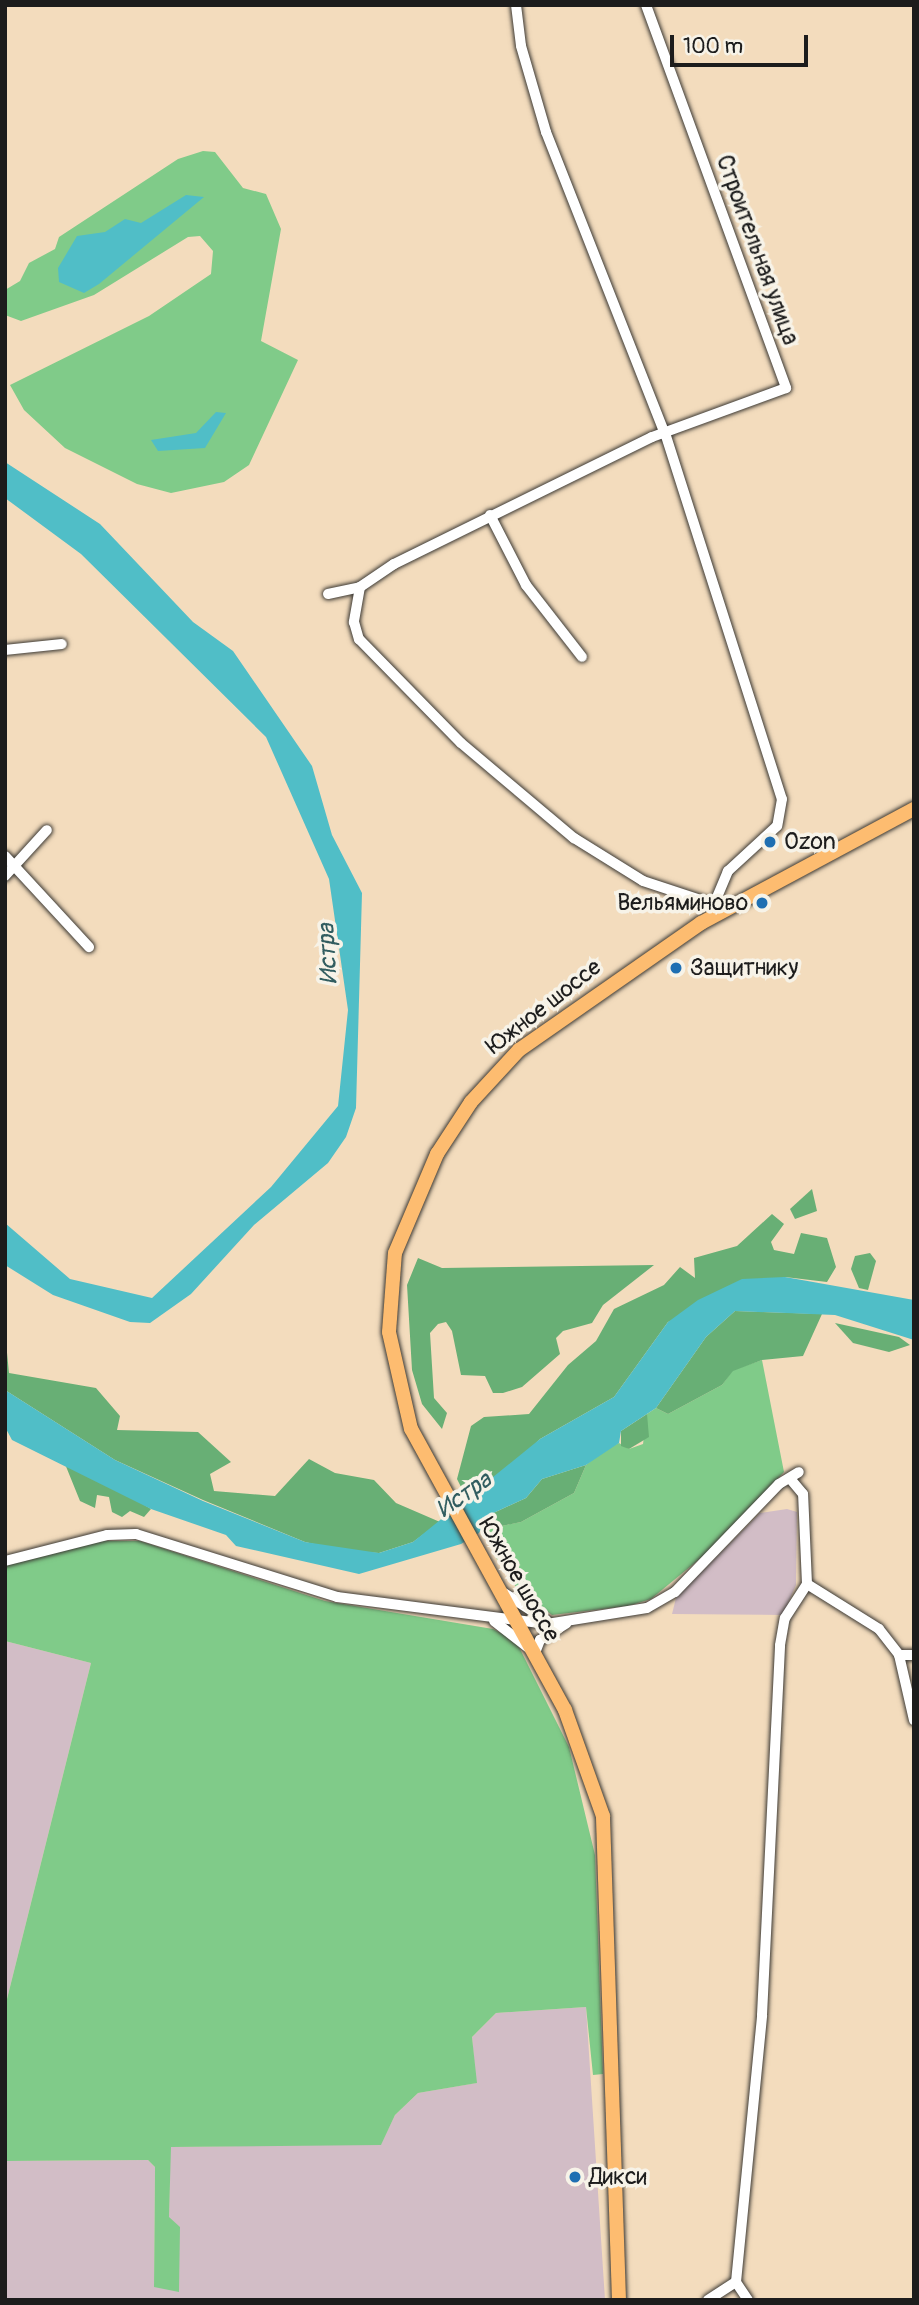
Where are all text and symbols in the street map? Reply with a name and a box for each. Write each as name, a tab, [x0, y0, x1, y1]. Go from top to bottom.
scale bar	[674, 21, 812, 65]
text: 100 m	[683, 33, 743, 60]
street label: Строительная улица	[710, 151, 804, 349]
place label: Ozon	[784, 828, 836, 856]
marker: Ozon	[762, 834, 778, 850]
place label: Вельяминово	[617, 889, 748, 917]
marker: Вельяминово	[754, 895, 770, 911]
water label: Истра	[312, 923, 344, 985]
street label: Южное шоссе	[481, 954, 607, 1060]
place label: Защитнику	[690, 954, 798, 982]
marker: Защитнику	[668, 960, 684, 976]
water label: Истра	[431, 1466, 497, 1524]
street label: Южное шоссе	[473, 1513, 565, 1647]
place label: Дикси	[589, 2163, 647, 2191]
marker: Дикси	[567, 2169, 583, 2185]

